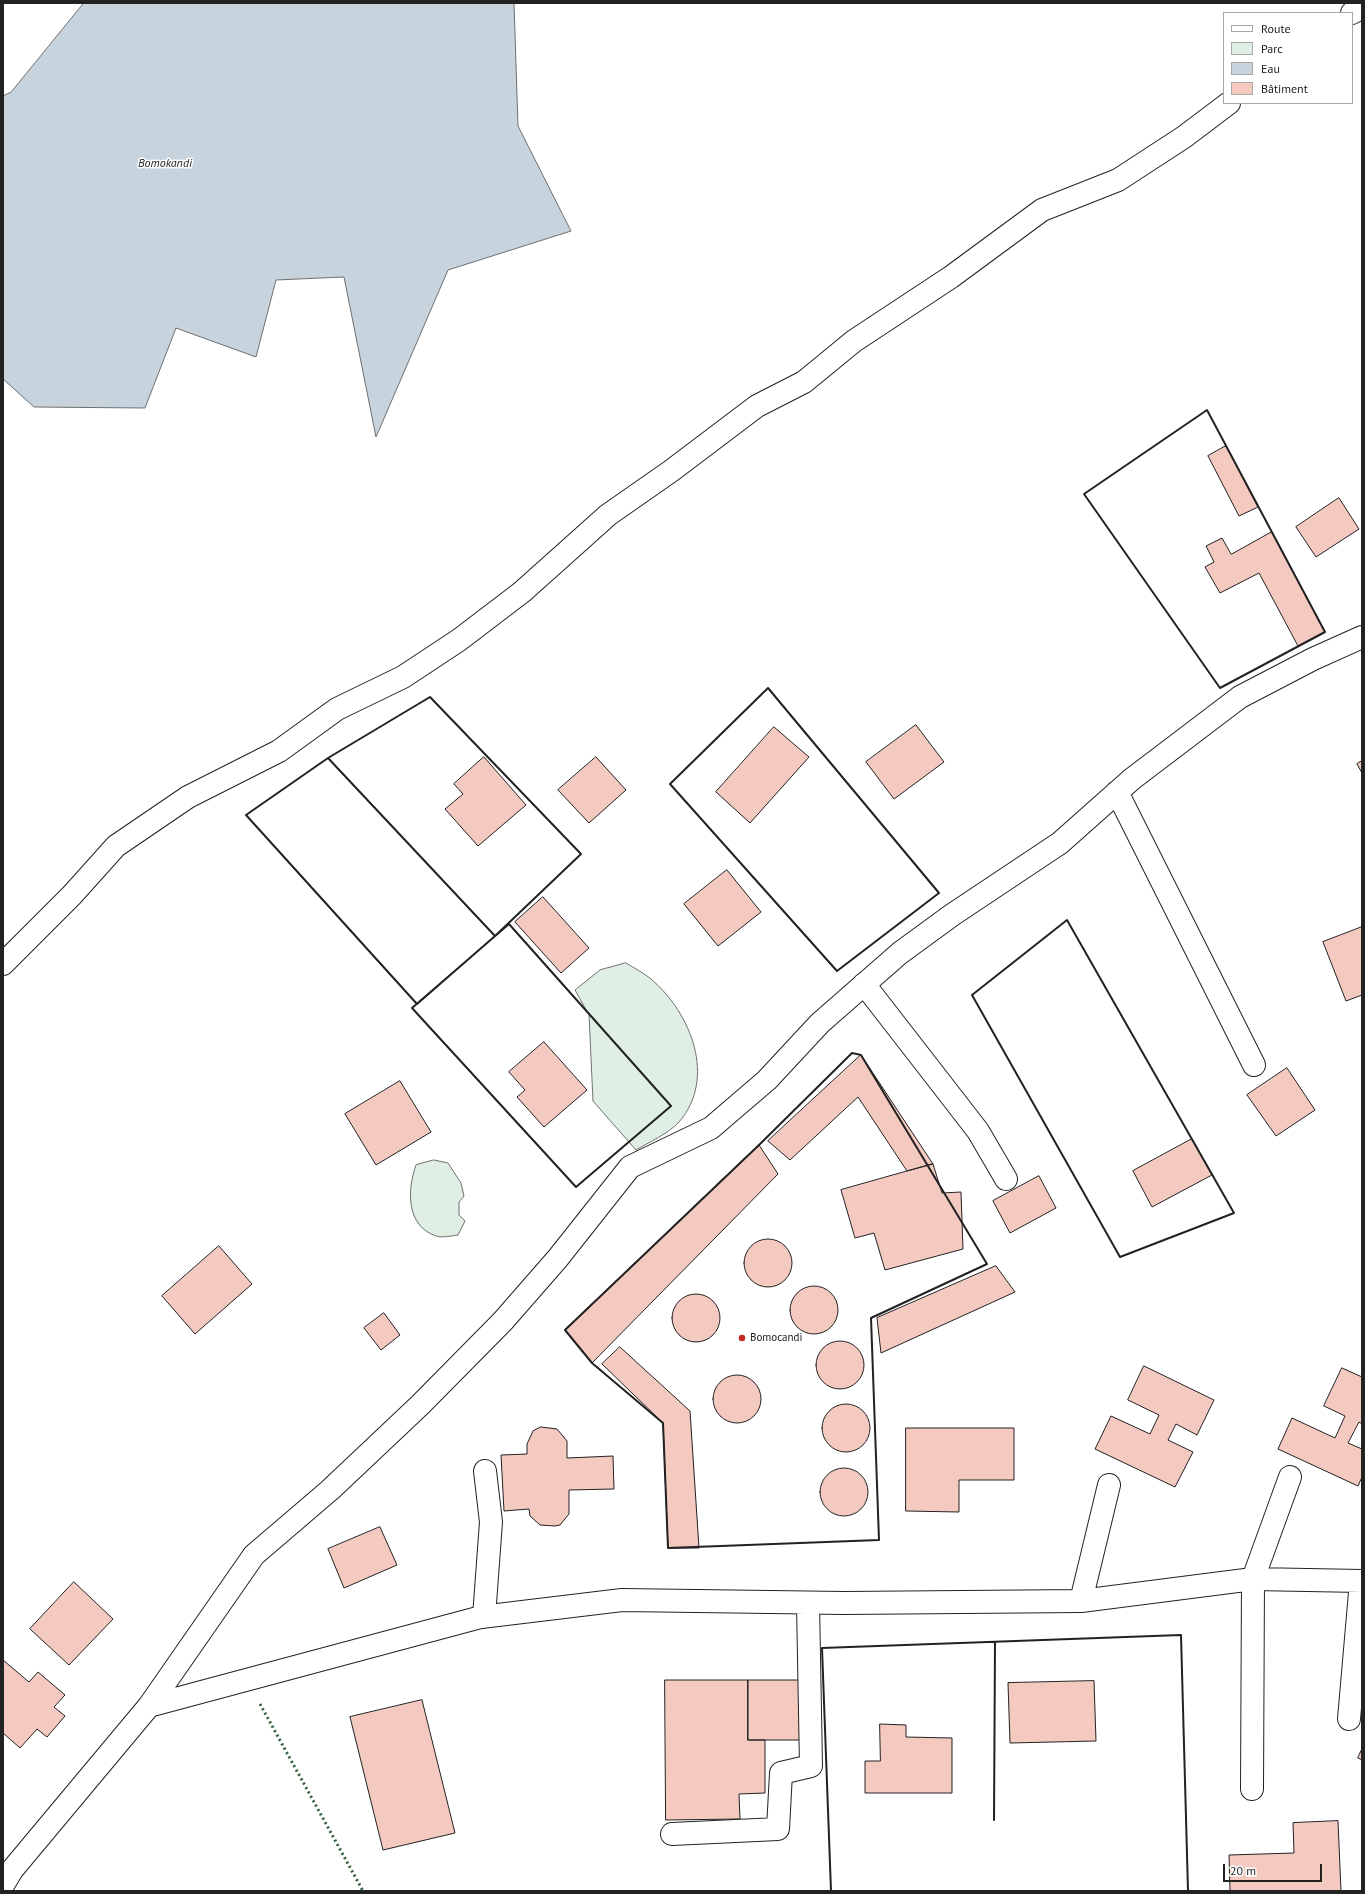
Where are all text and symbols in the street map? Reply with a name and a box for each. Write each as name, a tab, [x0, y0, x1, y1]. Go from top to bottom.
legend	[1223, 12, 1353, 104]
text: Route	[1261, 21, 1291, 36]
text: Parc	[1261, 41, 1283, 56]
text: Eau	[1261, 61, 1280, 76]
text: Bâtiment	[1261, 81, 1308, 96]
water label: Bomokandi	[138, 157, 192, 171]
place label: Bomocandi	[750, 1331, 802, 1345]
marker: Bomocandi	[737, 1333, 747, 1343]
scale bar	[1225, 1856, 1324, 1882]
text: 20 m	[1230, 1863, 1256, 1878]

